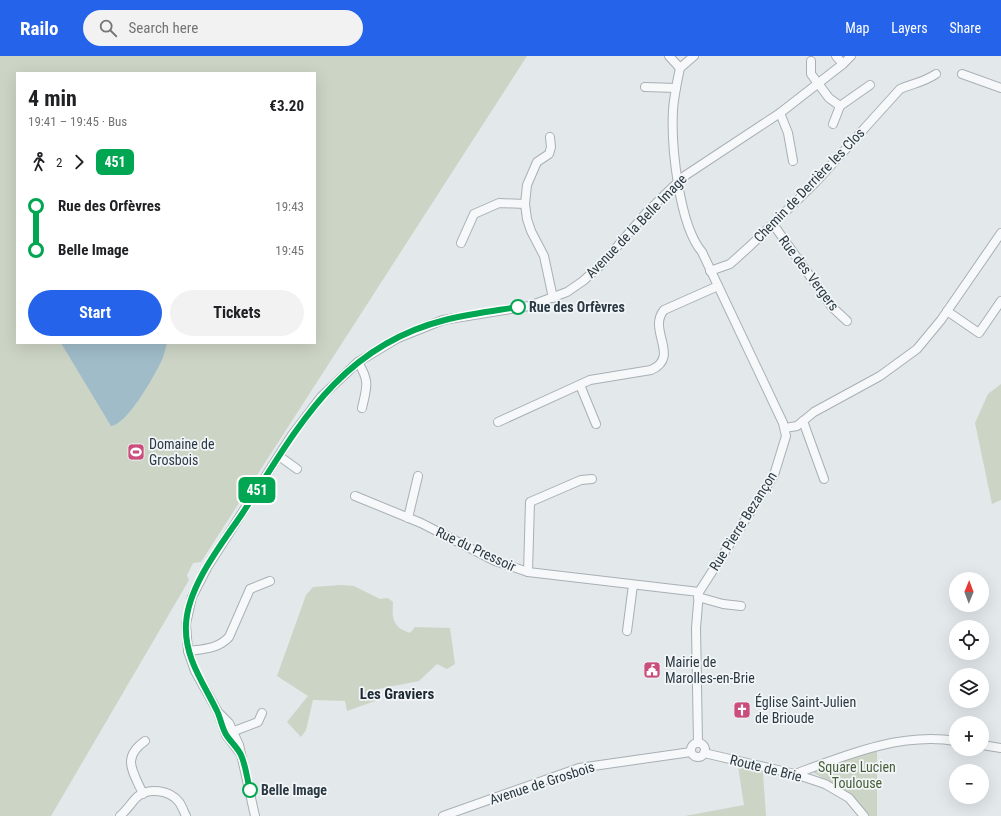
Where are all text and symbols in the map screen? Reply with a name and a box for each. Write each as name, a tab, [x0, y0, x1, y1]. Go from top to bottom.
search box	[83, 10, 363, 46]
text: Railo	[20, 17, 59, 40]
icon: search	[97, 17, 119, 39]
text: Search here	[129, 19, 198, 37]
text: Map	[845, 20, 869, 36]
text: Layers	[891, 20, 928, 36]
text: Share	[950, 20, 981, 36]
text: 4 min	[28, 86, 77, 111]
text: €3.20	[269, 97, 304, 115]
text: 19:41 – 19:45 · Bus	[28, 114, 127, 129]
street label: Chemin de Derrière les Clos	[750, 125, 868, 245]
icon: walk	[28, 151, 50, 173]
icon: forward	[68, 151, 90, 173]
text: 451	[104, 154, 126, 170]
text: 2	[56, 155, 62, 170]
street label: Avenue de la Belle Image	[582, 171, 690, 281]
text: Rue des Orfèvres	[58, 197, 161, 215]
text: 19:43	[275, 199, 304, 214]
street label: Rue des Vergers	[776, 232, 842, 314]
text: Belle Image	[58, 241, 129, 259]
text: 19:45	[275, 243, 304, 258]
button: Start	[28, 290, 162, 336]
button: Tickets	[170, 290, 304, 336]
marker: Rue des Orfèvres	[510, 299, 526, 315]
place label: Rue des Orfèvres	[529, 299, 625, 315]
place label: Domaine de Grosbois	[149, 436, 215, 468]
sports icon: Domaine de Grosbois	[126, 442, 146, 462]
street label: Rue Pierre Bezançon	[706, 469, 780, 573]
line badge: 451	[234, 477, 280, 503]
text: 451	[246, 482, 268, 498]
street label: Rue du Pressoir	[433, 523, 519, 575]
north arrow	[949, 572, 989, 612]
map controls	[949, 572, 989, 804]
button: locate	[949, 620, 989, 660]
place label: Mairie de Marolles-en-Brie	[665, 654, 755, 686]
public building icon: Mairie de Marolles-en-Brie	[642, 660, 662, 680]
button: layers	[949, 668, 989, 708]
district label: Les Graviers	[360, 685, 434, 703]
place label: Église Saint-Julien de Brioude	[755, 693, 856, 726]
church icon: Église Saint-Julien de Brioude	[732, 700, 752, 720]
button: +	[949, 716, 989, 756]
street label: Route de Brie	[728, 751, 804, 785]
street label: Avenue de Grosbois	[487, 758, 597, 808]
park label: Square Lucien Toulouse	[818, 759, 896, 791]
button: −	[949, 764, 989, 804]
marker: Belle Image	[242, 782, 258, 798]
place label: Belle Image	[261, 782, 327, 798]

